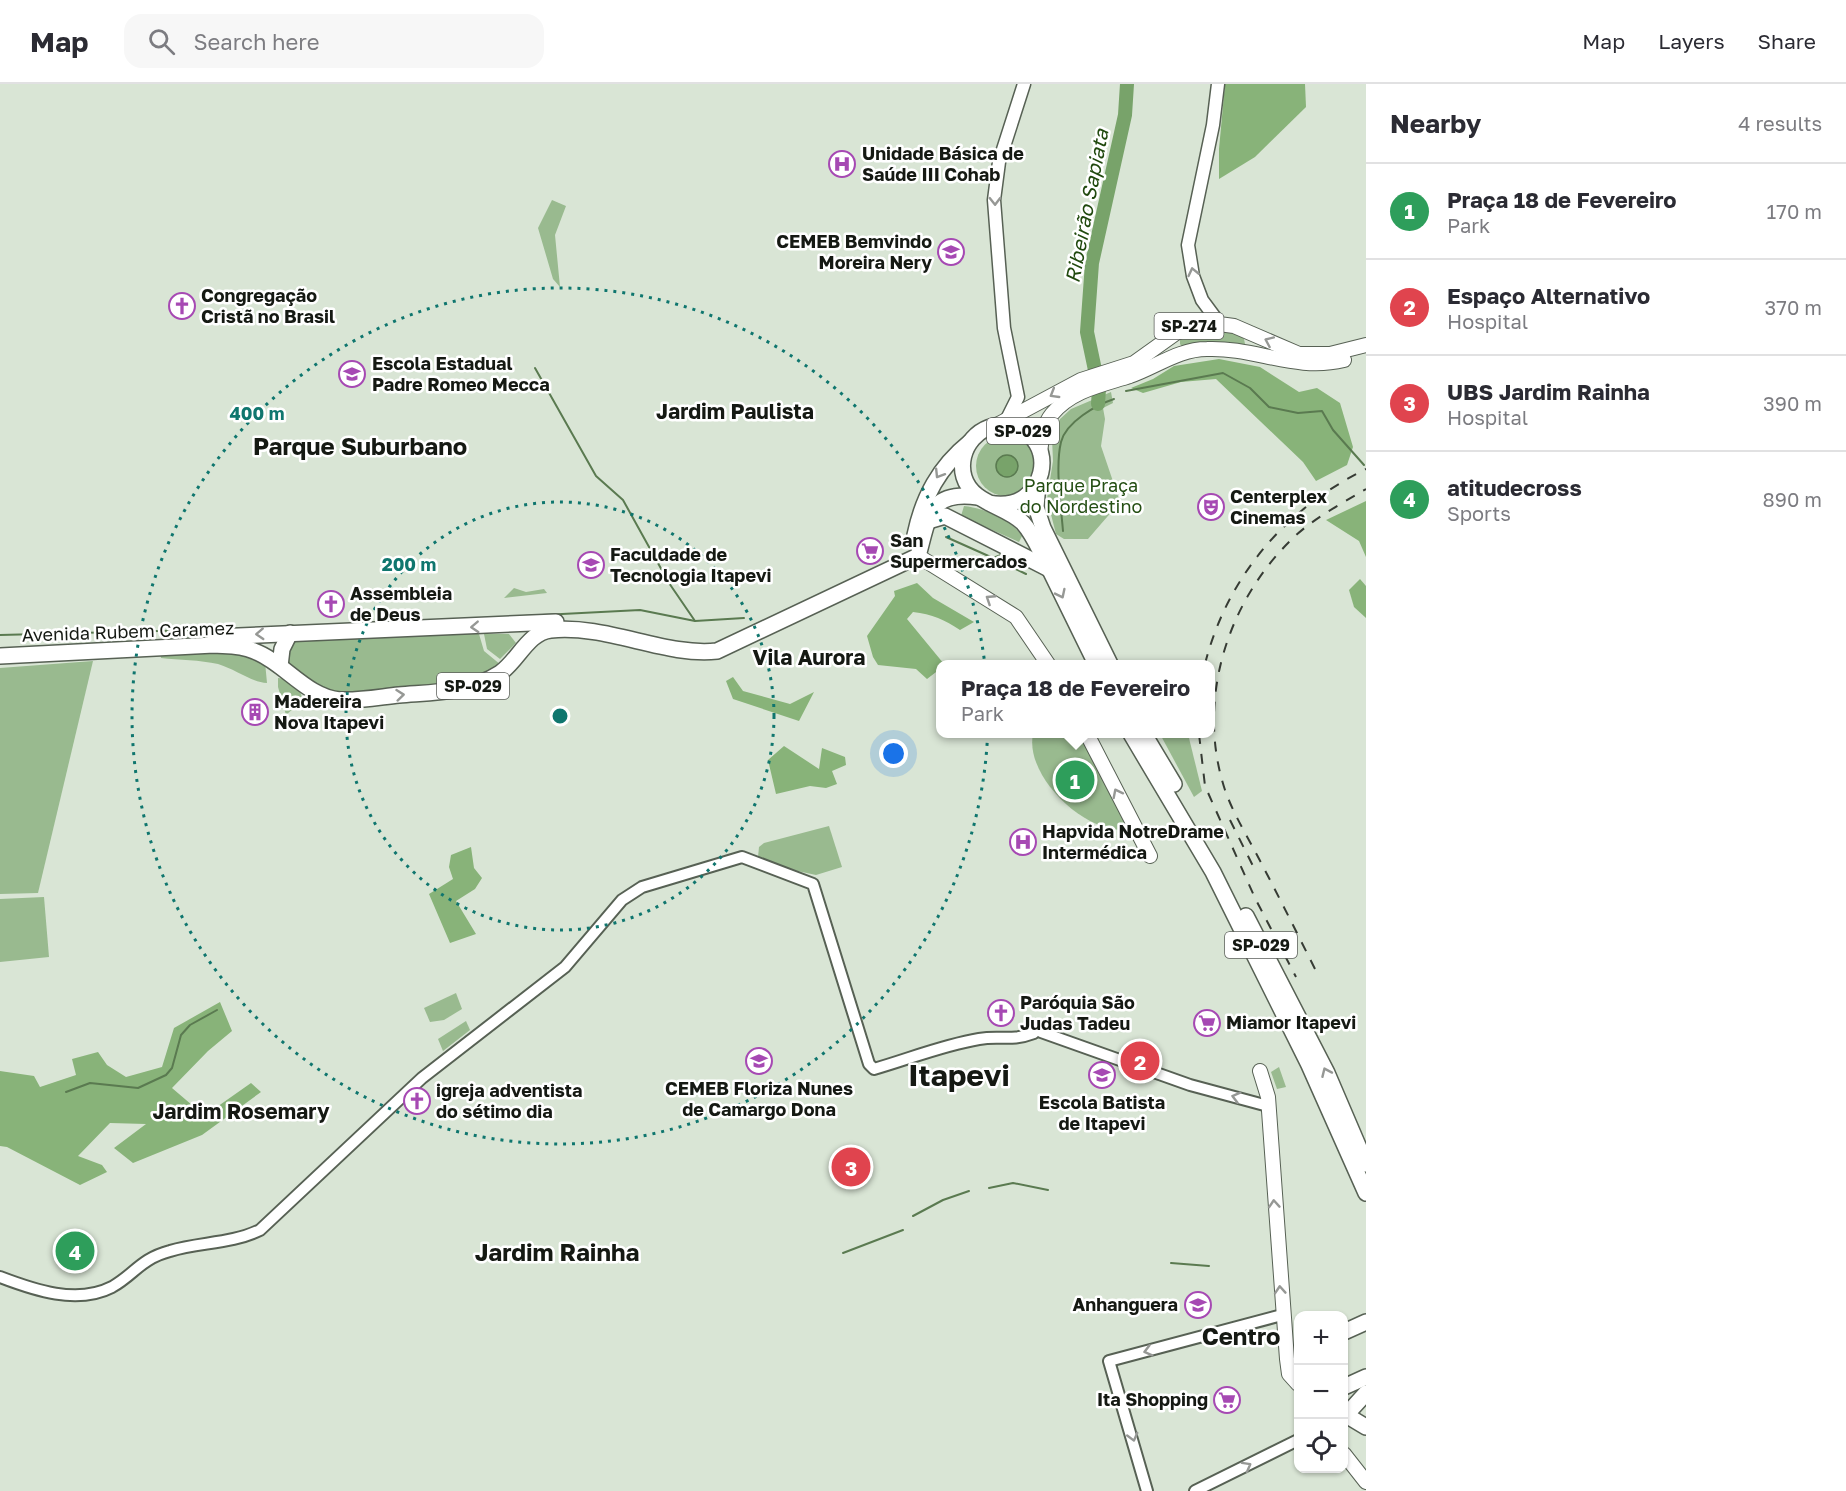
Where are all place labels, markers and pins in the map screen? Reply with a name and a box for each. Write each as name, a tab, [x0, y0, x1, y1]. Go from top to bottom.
place label: Unidade Básica de Saúde III Cohab	[862, 142, 1024, 185]
hospital icon: Unidade Básica de Saúde III Cohab	[827, 149, 857, 179]
place label: CEMEB Bemvindo Moreira Nery	[776, 230, 932, 273]
school or university icon: CEMEB Bemvindo Moreira Nery	[936, 237, 966, 267]
place label: Congregação Cristã no Brasil	[201, 284, 335, 327]
church icon: Congregação Cristã no Brasil	[167, 291, 197, 321]
place label: Escola Estadual Padre Romeo Mecca	[372, 352, 550, 395]
school or university icon: Escola Estadual Padre Romeo Mecca	[337, 359, 367, 389]
place label: Centerplex Cinemas	[1230, 485, 1327, 528]
theatre icon: Centerplex Cinemas	[1196, 492, 1226, 522]
place label: San Supermercados	[890, 529, 1027, 572]
supermarket icon: San Supermercados	[855, 536, 885, 566]
place label: Faculdade de Tecnologia Itapevi	[610, 543, 771, 586]
school or university icon: Faculdade de Tecnologia Itapevi	[576, 550, 606, 580]
place label: Assembleia de Deus	[350, 582, 452, 625]
church icon: Assembleia de Deus	[316, 589, 346, 619]
place label: Madereira Nova Itapevi	[274, 690, 384, 733]
building icon: Madereira Nova Itapevi	[240, 697, 270, 727]
centre of rings	[550, 706, 570, 726]
pin: 1	[1056, 758, 1094, 802]
place label: Hapvida NotreDrame Intermédica	[1042, 820, 1224, 863]
hospital icon: Hapvida NotreDrame Intermédica	[1008, 827, 1038, 857]
place label: Paróquia São Judas Tadeu	[1020, 991, 1135, 1034]
church icon: Paróquia São Judas Tadeu	[986, 998, 1016, 1028]
supermarket icon: Miamor Itapevi	[1192, 1008, 1222, 1038]
place label: Miamor Itapevi	[1226, 1011, 1356, 1033]
pin: 2	[1120, 1038, 1160, 1084]
school or university icon: CEMEB Floriza Nunes de Camargo Dona	[744, 1046, 774, 1076]
school or university icon: Escola Batista de Itapevi	[1087, 1060, 1117, 1090]
place label: CEMEB Floriza Nunes de Camargo Dona	[665, 1077, 853, 1120]
place label: igreja adventista do sétimo dia	[436, 1079, 582, 1122]
church icon: igreja adventista do sétimo dia	[402, 1086, 432, 1116]
place label: Escola Batista de Itapevi	[1039, 1091, 1165, 1134]
pin: 3	[832, 1144, 870, 1190]
pin: 4	[56, 1228, 94, 1274]
school or university icon: Anhanguera	[1183, 1290, 1213, 1320]
place label: Anhanguera	[1073, 1293, 1178, 1315]
supermarket icon: Ita Shopping	[1212, 1385, 1242, 1415]
place label: Ita Shopping	[1097, 1388, 1208, 1410]

